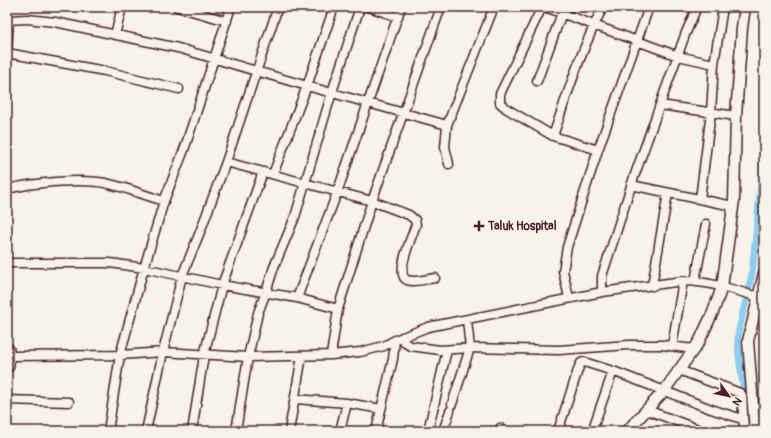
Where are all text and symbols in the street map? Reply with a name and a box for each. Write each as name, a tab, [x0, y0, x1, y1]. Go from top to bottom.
place label: Taluk Hospital	[487, 219, 557, 234]
marker: Taluk Hospital	[473, 220, 485, 232]
north arrow	[709, 376, 749, 416]
text: N	[729, 395, 744, 408]

